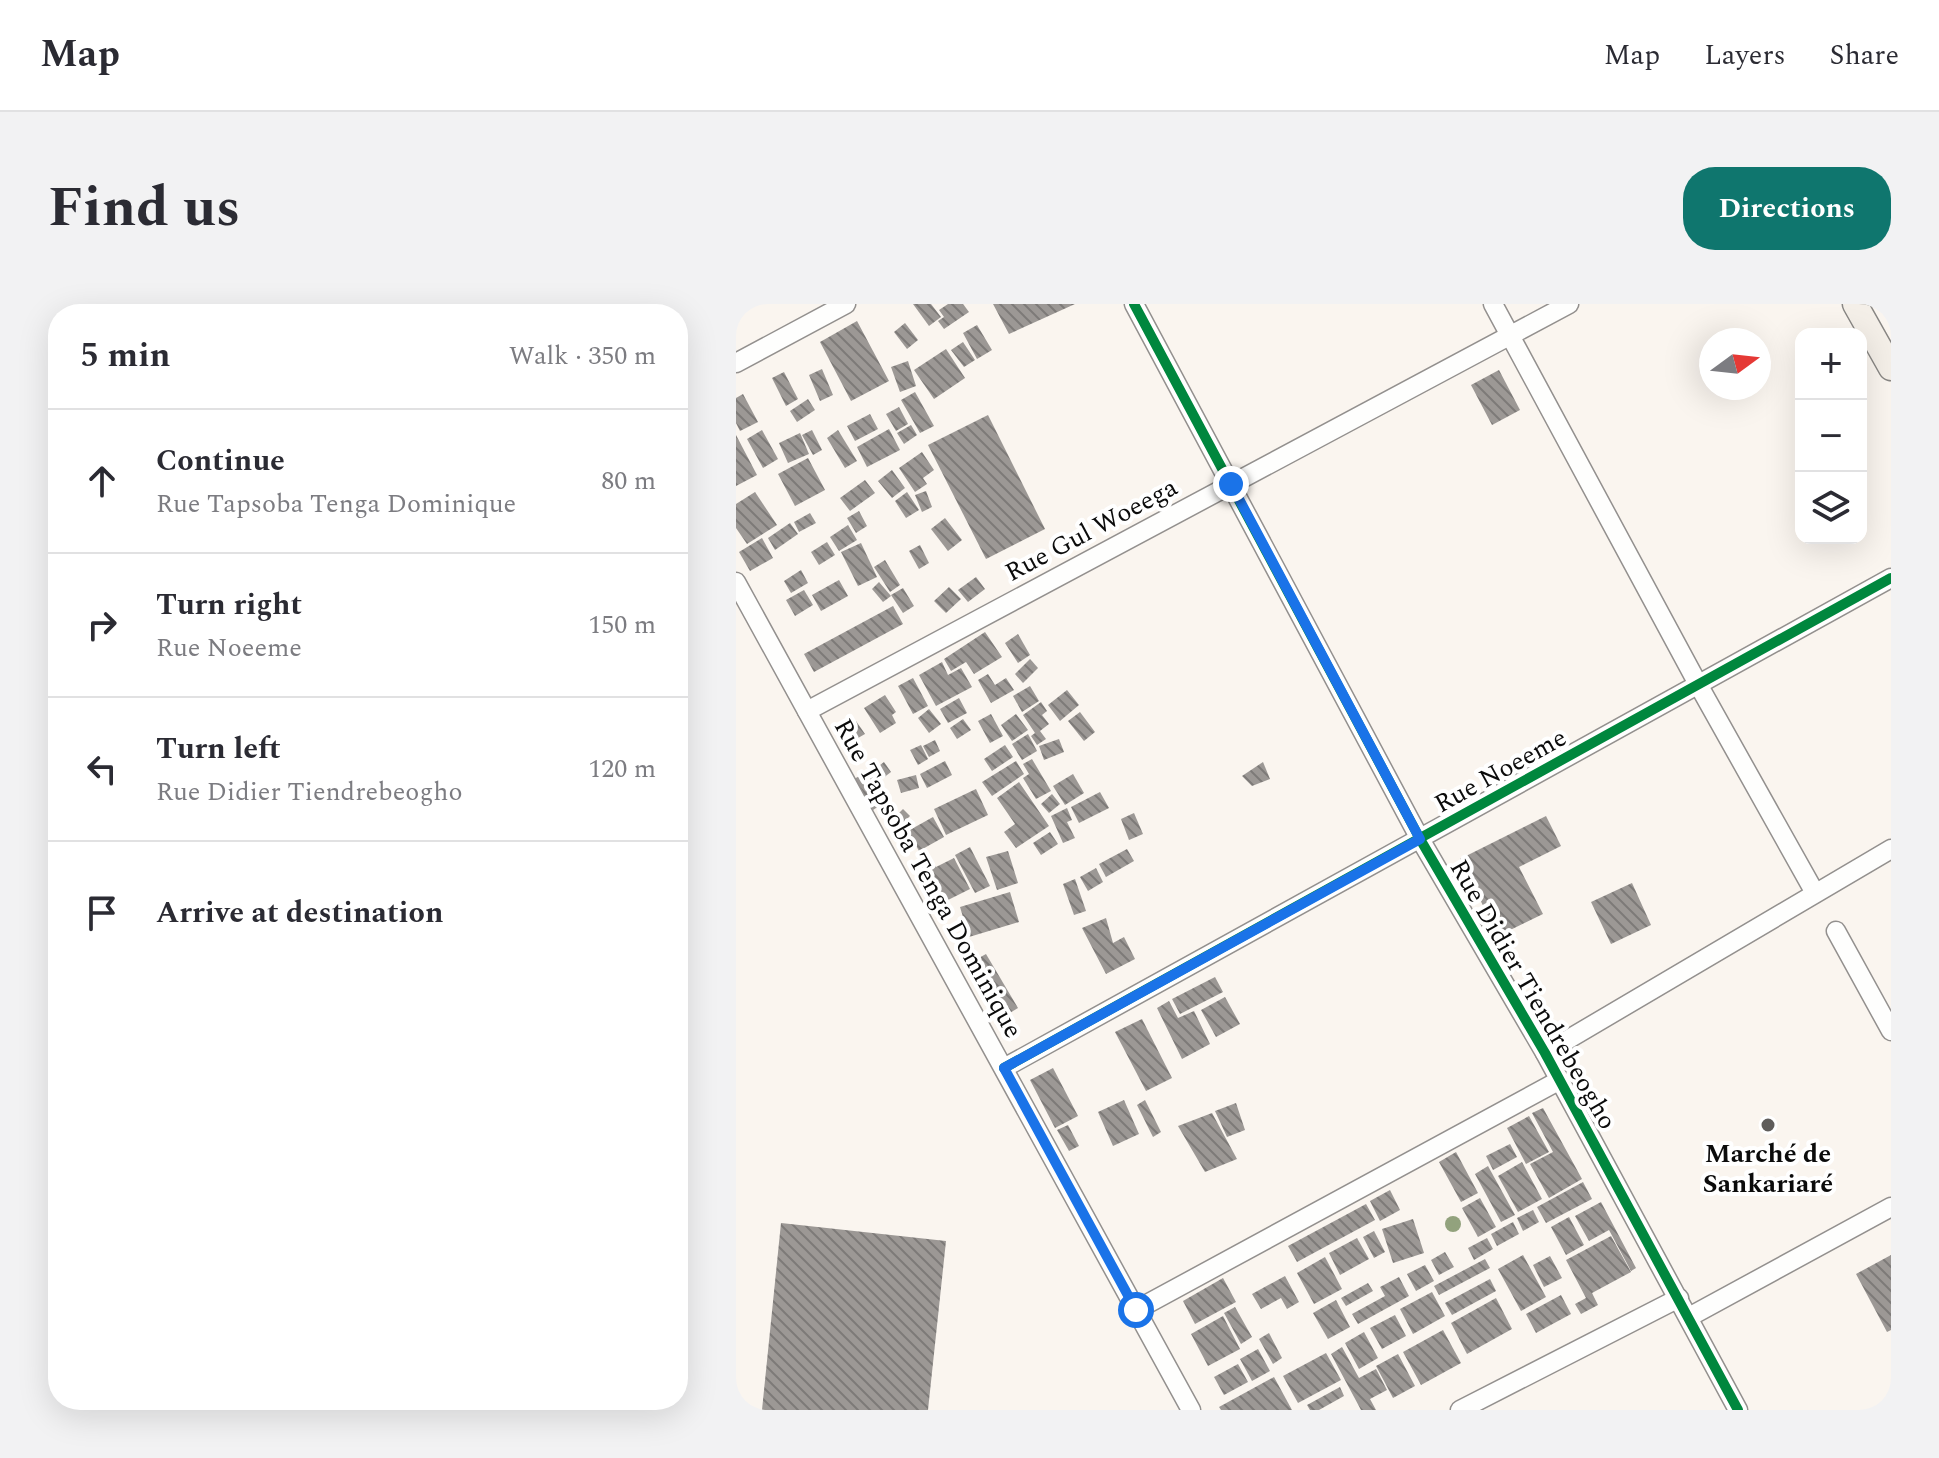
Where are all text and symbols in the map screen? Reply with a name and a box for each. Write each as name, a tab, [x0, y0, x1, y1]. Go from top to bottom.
text: Map	[40, 26, 120, 84]
text: Map	[1604, 34, 1660, 77]
text: Layers	[1704, 34, 1786, 77]
text: Share	[1830, 34, 1899, 77]
text: Find us	[48, 166, 241, 251]
button: Directions	[1683, 167, 1891, 250]
north arrow	[1699, 328, 1771, 400]
map controls	[1795, 328, 1867, 544]
button: +	[1795, 328, 1867, 400]
text: 5 min	[80, 330, 170, 382]
text: Walk · 350 m	[509, 336, 656, 376]
button: −	[1795, 400, 1867, 472]
text: Continue	[156, 438, 285, 484]
icon: ahead	[80, 459, 124, 503]
text: 80 m	[601, 461, 656, 501]
route end	[1213, 466, 1249, 502]
street label: Rue Gul Woeega	[998, 467, 1185, 592]
button: layers	[1795, 472, 1867, 544]
text: Rue Tapsoba Tenga Dominique	[156, 484, 516, 524]
text: Turn right	[156, 582, 302, 628]
icon: right	[80, 603, 124, 647]
text: 150 m	[588, 605, 656, 645]
text: Rue Noeeme	[156, 628, 302, 668]
street label: Rue Tapsoba Tenga Dominique	[823, 711, 1033, 1046]
street label: Rue Noeeme	[1427, 718, 1574, 824]
text: Turn left	[156, 726, 281, 772]
icon: left	[80, 747, 124, 791]
text: 120 m	[588, 749, 656, 789]
text: Rue Didier Tiendrebeogho	[156, 772, 462, 812]
street label: Rue Didier Tiendrebeogho	[1439, 852, 1627, 1137]
text: Arrive at destination	[156, 890, 443, 936]
icon: arrive	[80, 891, 124, 935]
marker: Marché de Sankariaré	[1759, 1116, 1777, 1134]
place label: Marché de Sankariaré	[1703, 1134, 1833, 1204]
route start	[1118, 1292, 1154, 1328]

